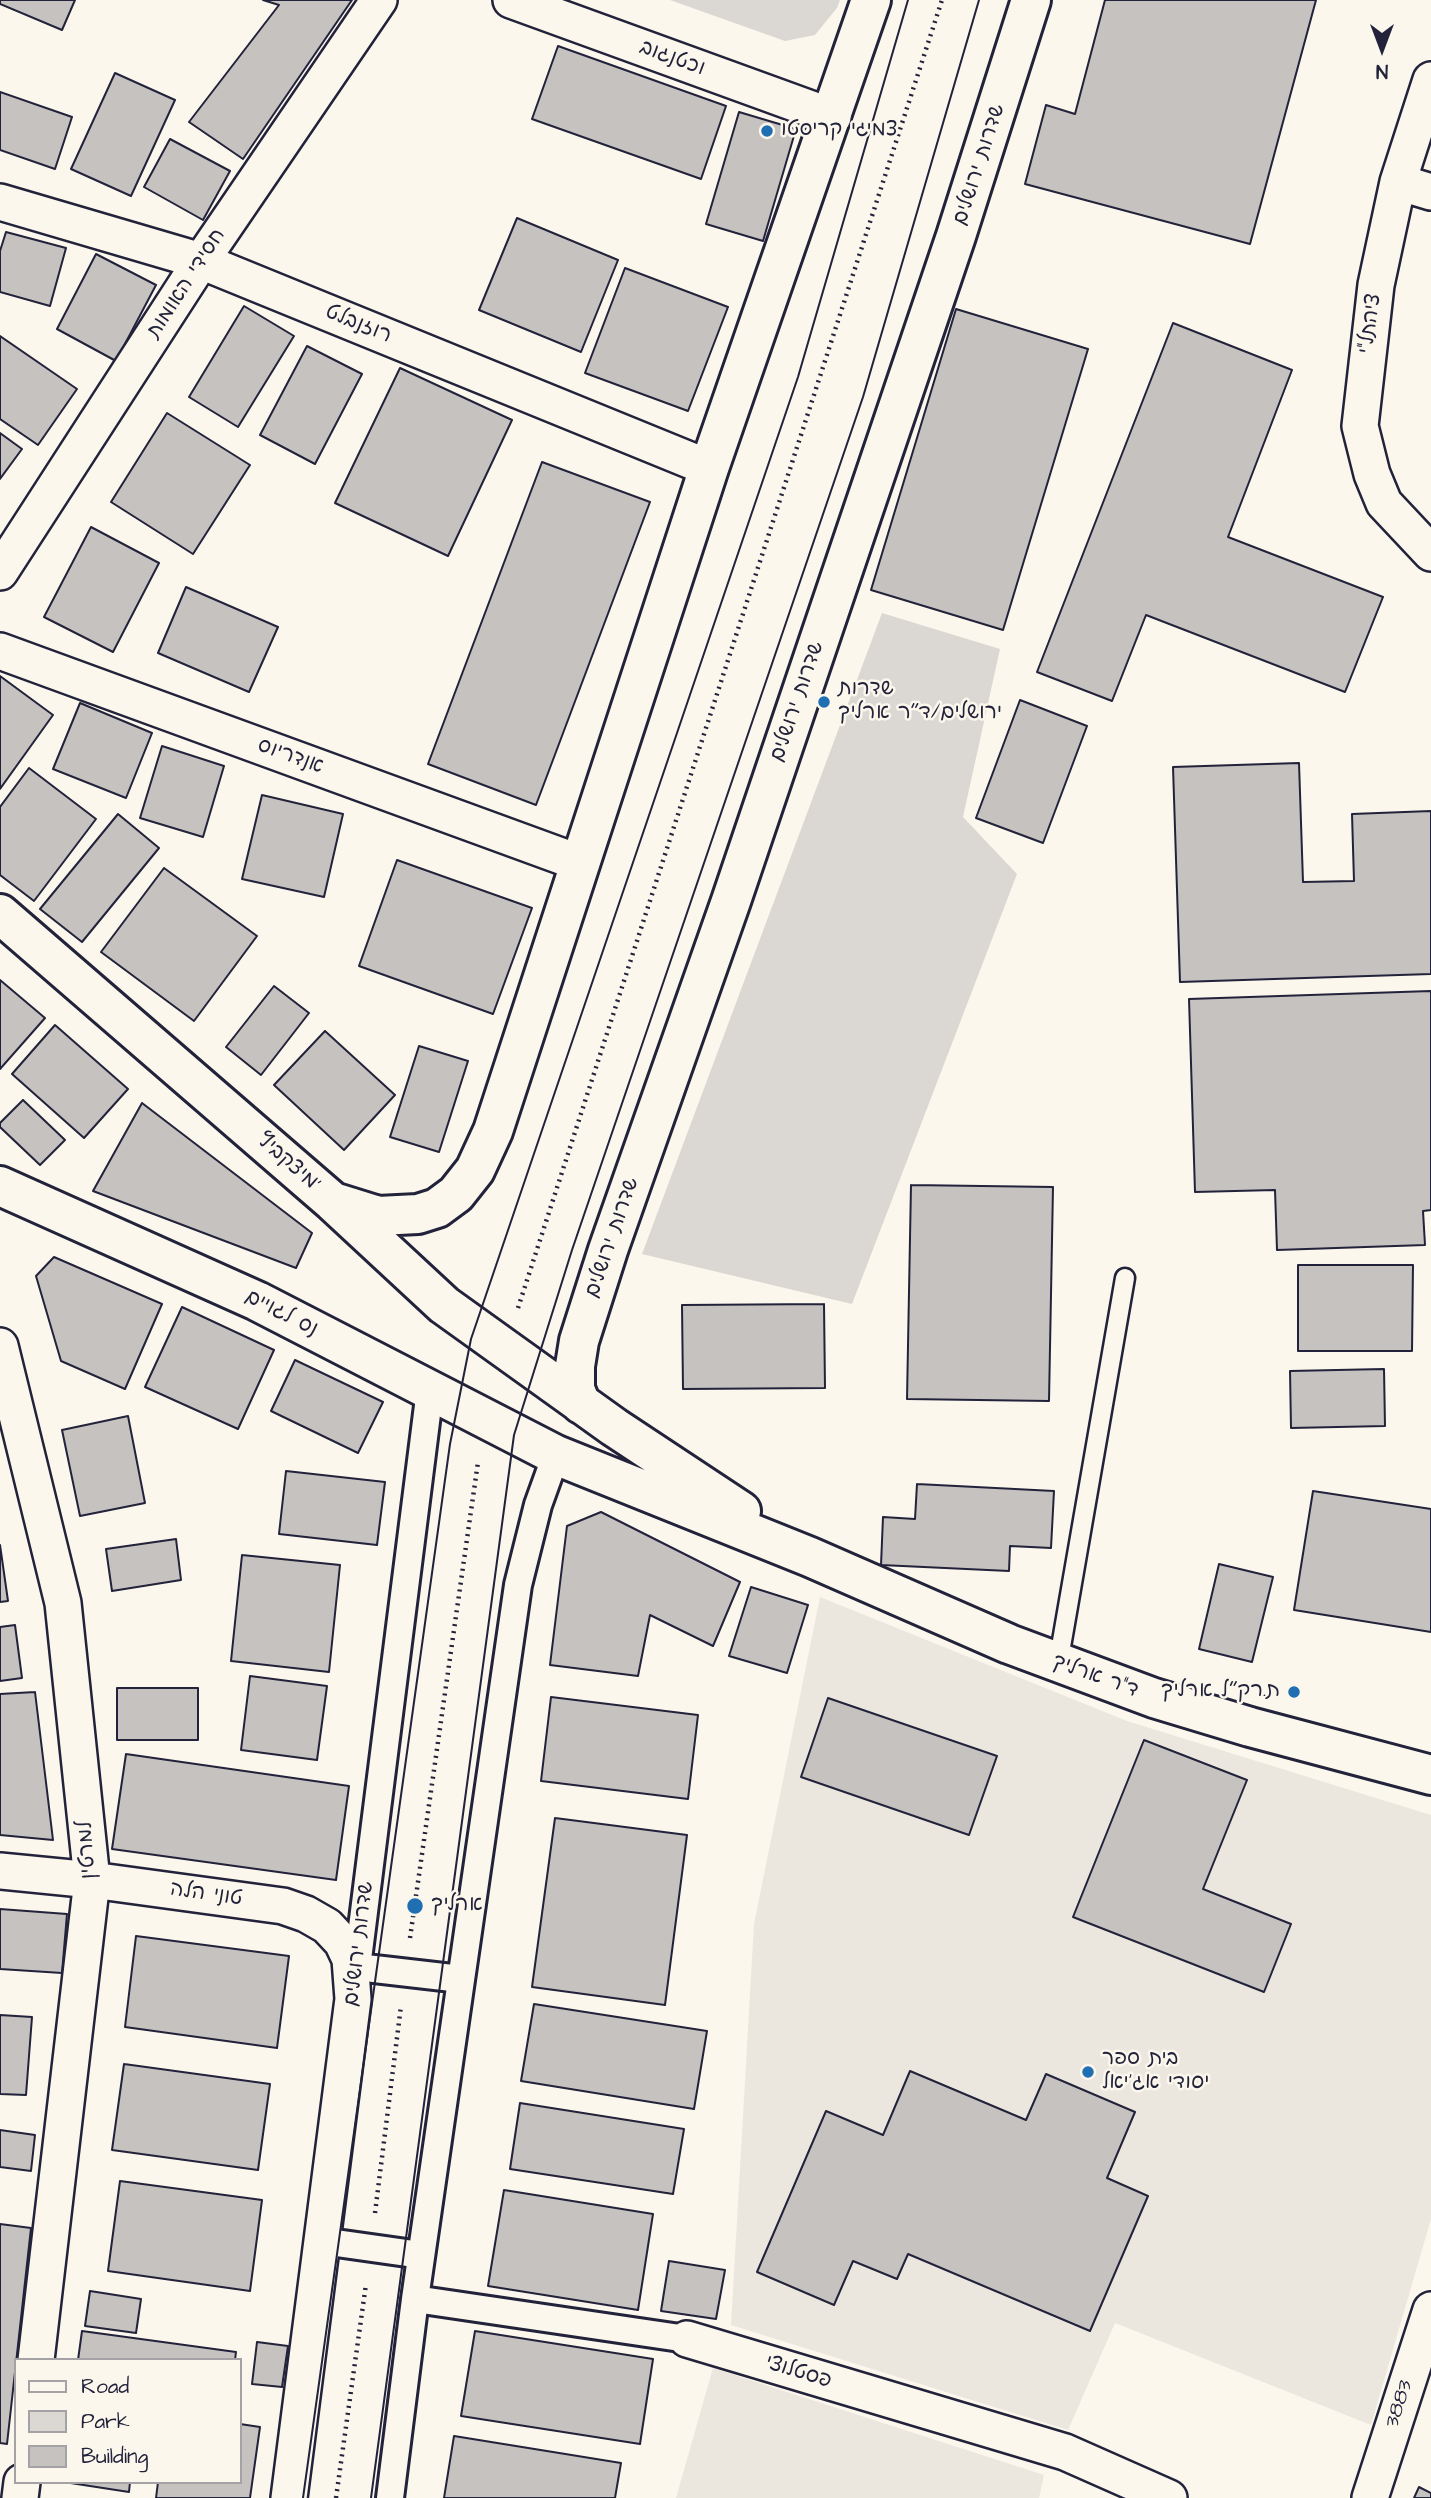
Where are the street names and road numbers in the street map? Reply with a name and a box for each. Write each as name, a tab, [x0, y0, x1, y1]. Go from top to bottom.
street label: וכטנגוב	[636, 36, 708, 82]
street label: שדרות ירושלים	[949, 101, 1011, 229]
street label: חסידי האומות	[142, 224, 232, 344]
street label: ציהתל"י	[1354, 292, 1388, 356]
street label: רוזנבלט	[321, 300, 395, 350]
street label: שדרות ירושלים	[766, 638, 830, 766]
street label: אנדריוס	[254, 734, 326, 780]
street label: מיצקביץ'	[251, 1129, 325, 1197]
street label: שדרות ירושלים	[581, 1174, 645, 1302]
street label: נס לגויים	[240, 1285, 322, 1343]
street label: ד"ר ארליך	[1049, 1650, 1141, 1704]
street label: למרטין	[73, 1820, 103, 1880]
street label: טוני הלה	[168, 1877, 244, 1913]
street label: שדרות ירושלים	[340, 1880, 380, 2008]
street label: פסטלוצי	[762, 2351, 834, 2395]
street label: 3883	[1381, 2377, 1419, 2431]

